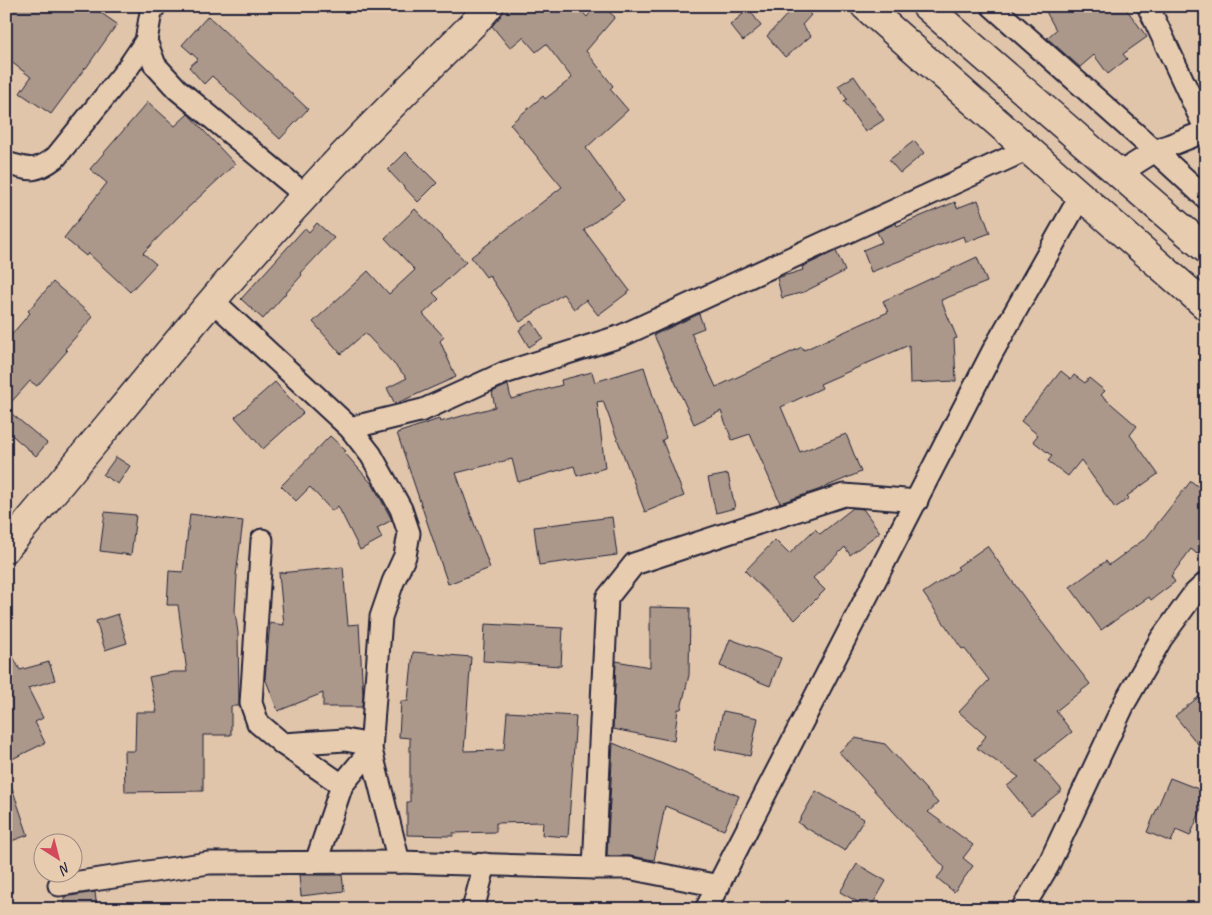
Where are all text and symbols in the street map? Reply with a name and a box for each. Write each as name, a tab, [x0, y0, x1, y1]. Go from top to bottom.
north arrow	[32, 832, 82, 882]
text: N	[55, 859, 74, 879]

